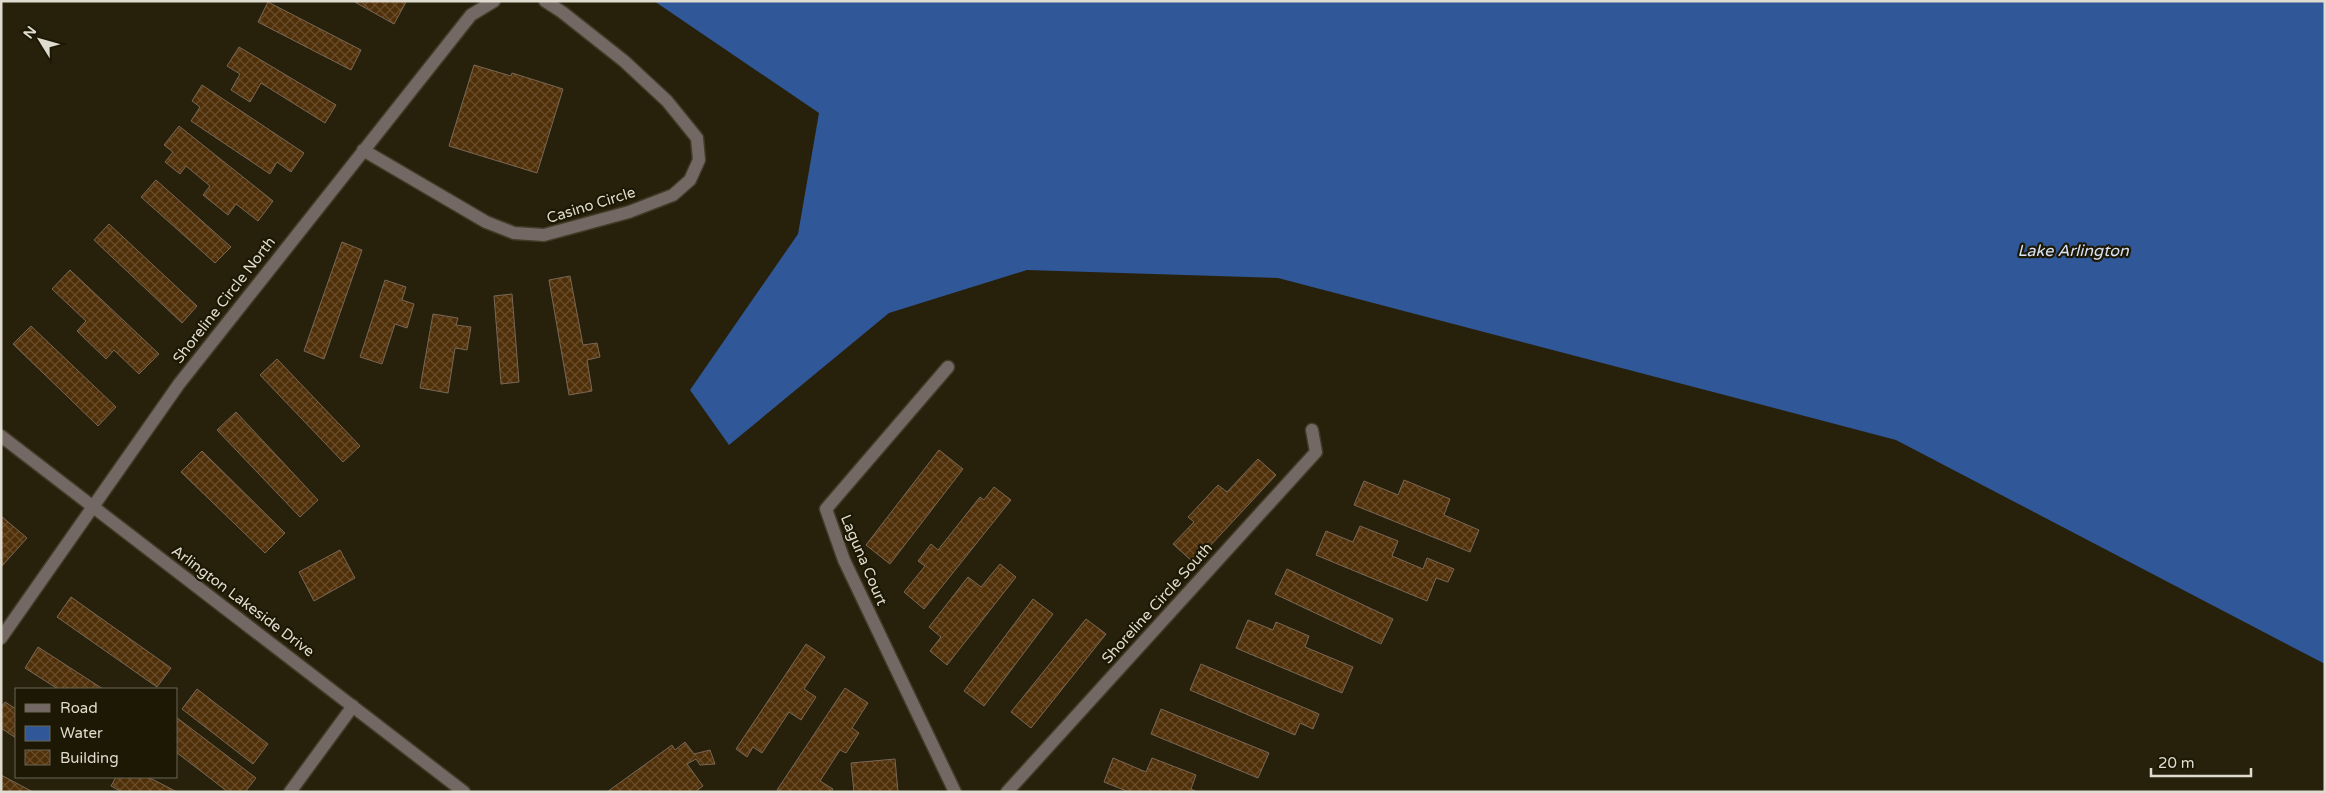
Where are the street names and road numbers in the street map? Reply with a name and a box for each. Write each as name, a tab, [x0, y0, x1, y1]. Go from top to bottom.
street label: Casino Circle	[544, 183, 638, 227]
street label: Shoreline Circle North	[169, 233, 279, 367]
street label: Laguna Court	[837, 512, 891, 608]
street label: Shoreline Circle South	[1098, 539, 1216, 667]
street label: Arlington Lakeside Drive	[168, 541, 318, 661]

